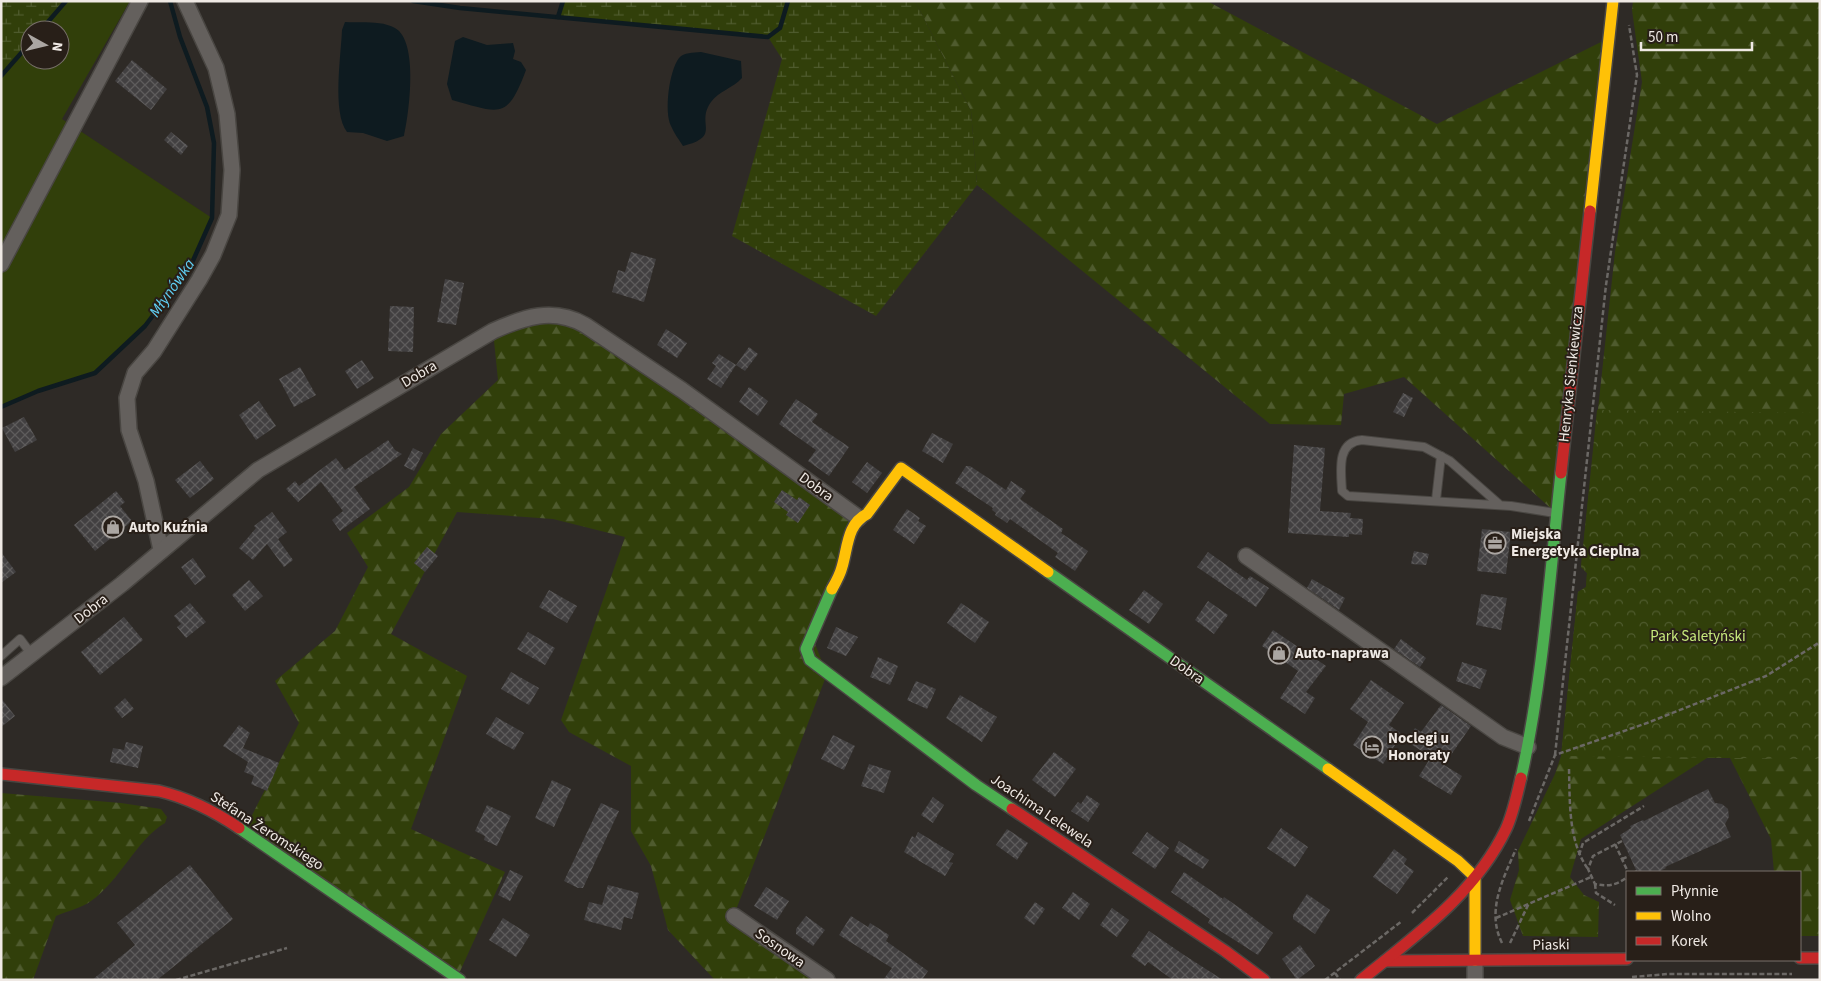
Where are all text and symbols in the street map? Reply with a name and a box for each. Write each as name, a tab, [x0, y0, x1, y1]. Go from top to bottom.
north arrow	[20, 20, 70, 70]
scale bar	[1641, 20, 1752, 52]
text: 50 m	[1648, 27, 1678, 48]
text: N	[46, 41, 67, 53]
water label: Młynówka	[144, 254, 200, 322]
street label: Henryka Sienkiewicza	[1553, 305, 1589, 443]
street label: Dobra	[397, 355, 441, 393]
street label: Dobra	[794, 467, 838, 507]
shop icon: Auto Kuźnia	[101, 515, 125, 539]
place label: Auto Kuźnia	[128, 517, 208, 538]
place label: Miejska Energetyka Cieplna	[1511, 524, 1639, 562]
office icon: Miejska Energetyka Cieplna	[1483, 531, 1507, 555]
street label: Dobra	[70, 589, 112, 629]
park label: Park Saletyński	[1650, 626, 1746, 647]
shop icon: Auto-naprawa	[1267, 641, 1291, 665]
place label: Auto-naprawa	[1294, 643, 1389, 664]
street label: Dobra	[1165, 650, 1209, 690]
place label: Noclegi u Honoraty	[1388, 728, 1450, 766]
hotel icon: Noclegi u Honoraty	[1360, 735, 1384, 759]
street label: Joachima Lelewela	[986, 769, 1098, 853]
street label: Stefana Żeromskiego	[206, 786, 328, 876]
legend	[1626, 871, 1801, 961]
text: Płynnie	[1671, 881, 1719, 902]
text: Wolno	[1671, 906, 1711, 927]
street label: Sosnowa	[751, 923, 809, 973]
text: Korek	[1671, 931, 1708, 952]
street label: Piaski	[1532, 934, 1570, 956]

